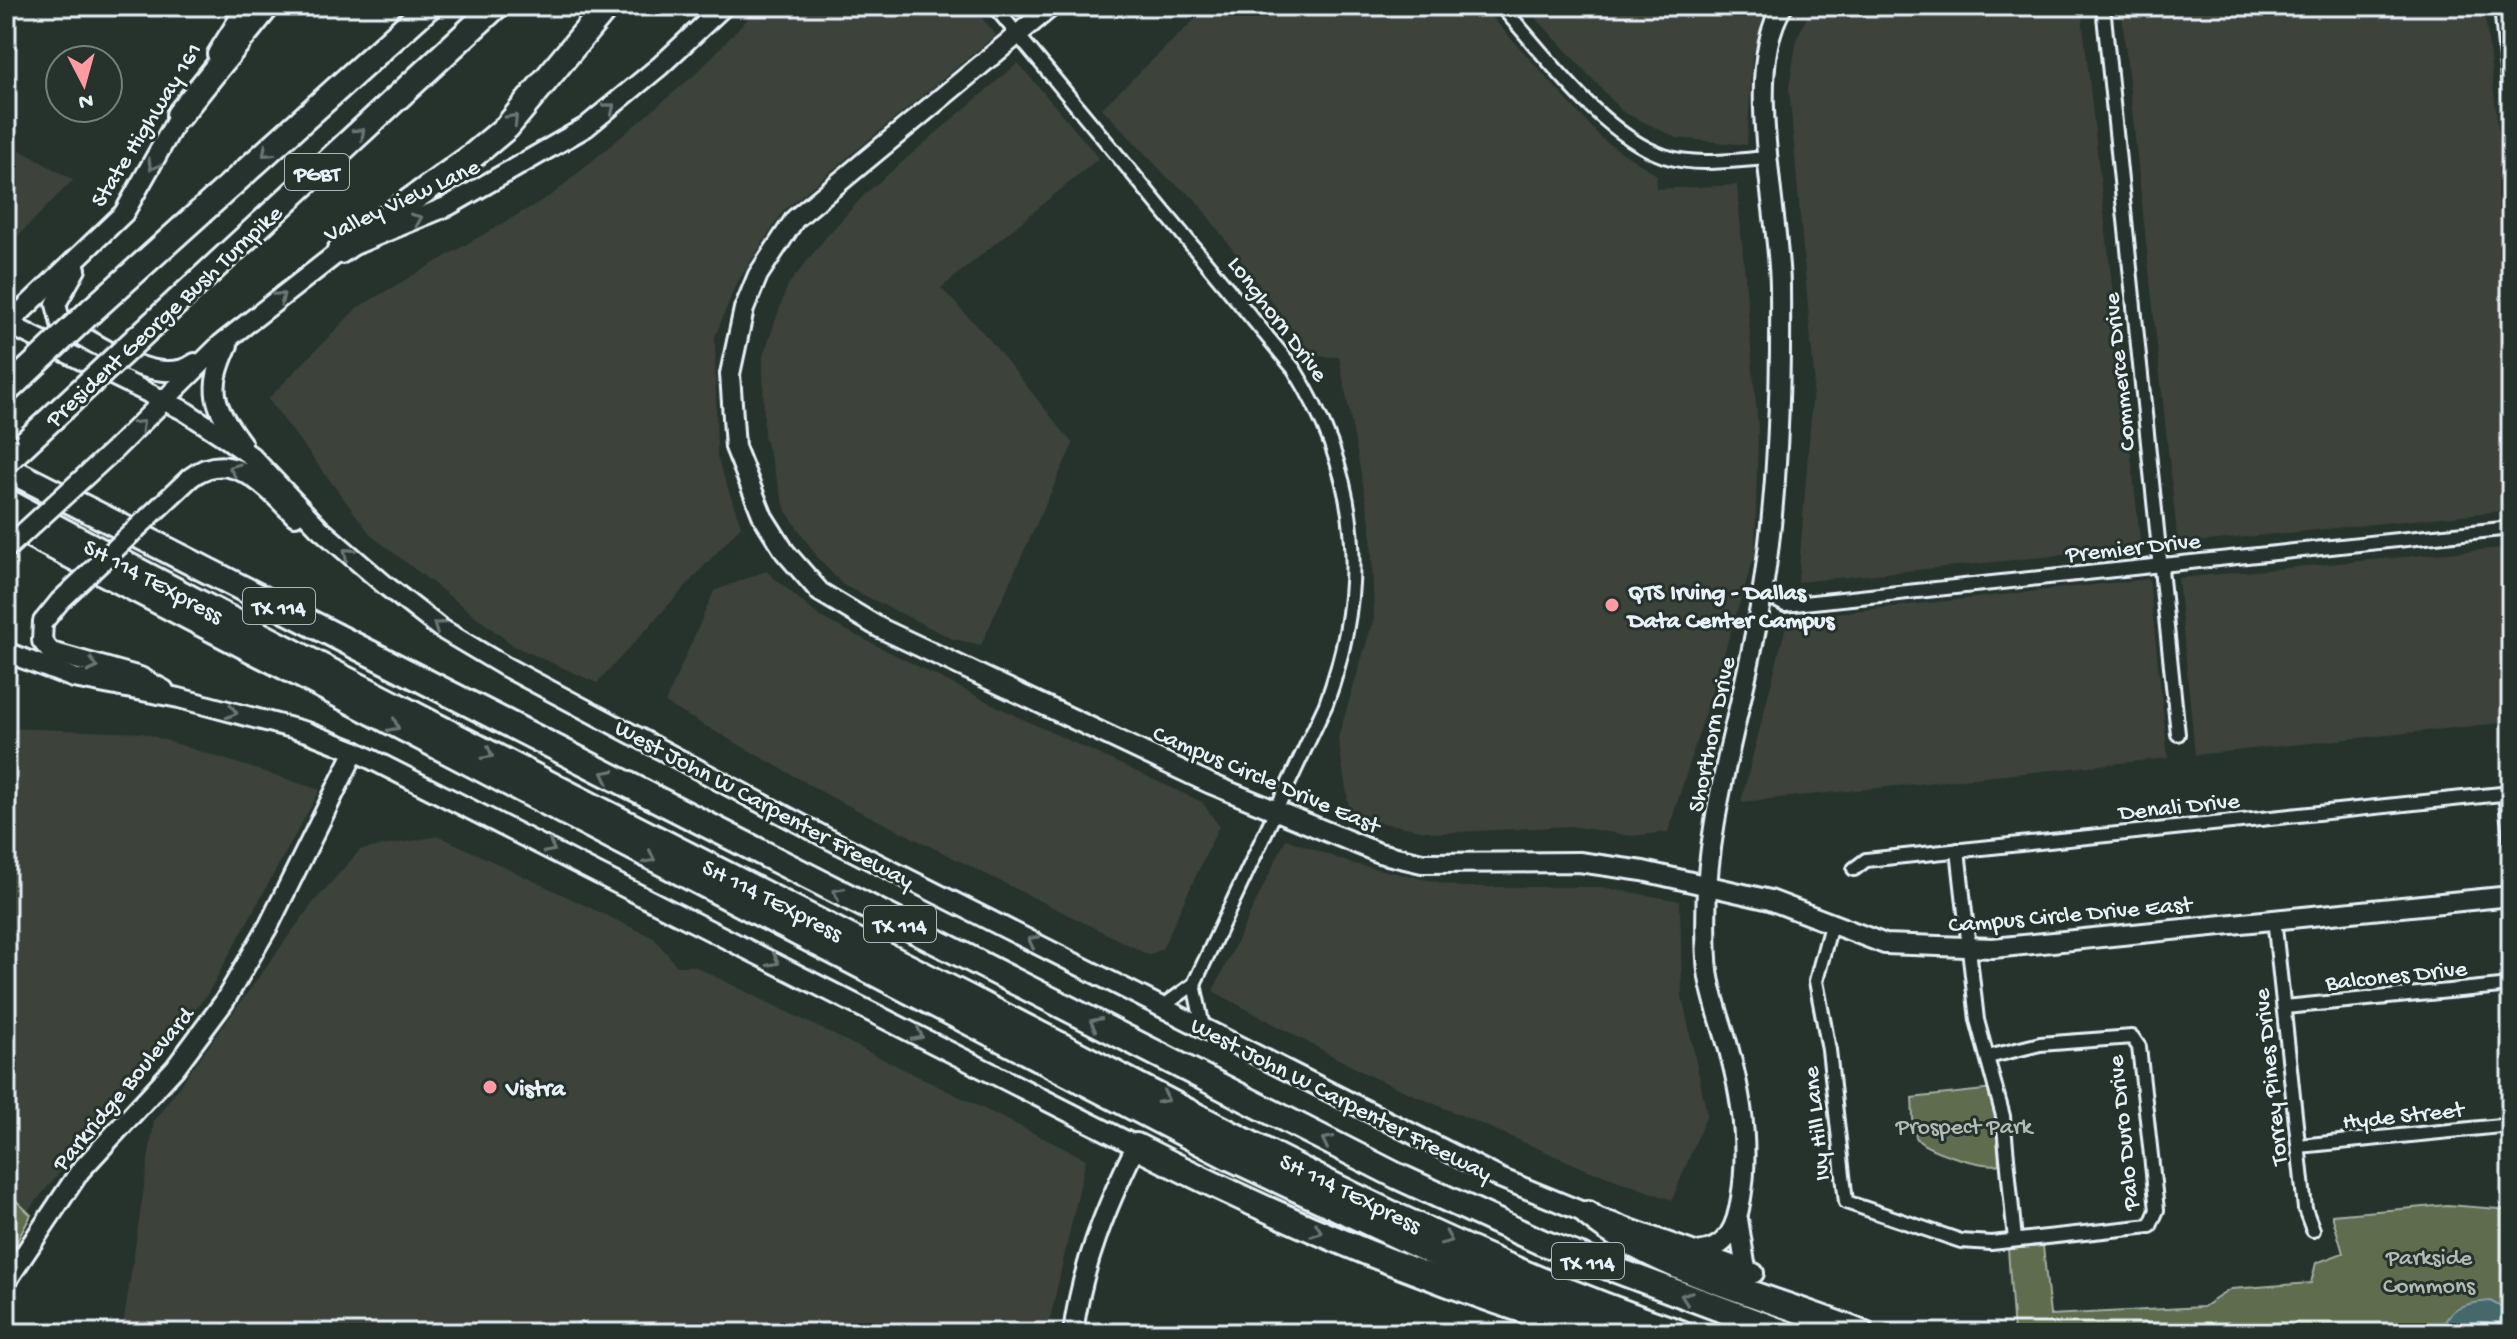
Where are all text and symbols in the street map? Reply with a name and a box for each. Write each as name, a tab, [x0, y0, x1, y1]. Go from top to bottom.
street label: State Highway 161	[86, 38, 210, 213]
north arrow	[44, 44, 124, 124]
text: N	[77, 86, 94, 114]
one-way arrow	[601, 103, 616, 117]
one-way arrow	[504, 114, 519, 128]
one-way arrow	[351, 127, 365, 142]
one-way arrow	[262, 143, 276, 158]
street label: Valley View Lane	[319, 153, 485, 251]
road number: PGBT	[285, 154, 349, 190]
one-way arrow	[147, 156, 163, 170]
street label: President George Bush Turnpike	[40, 200, 290, 436]
one-way arrow	[409, 213, 423, 229]
street label: Longhorn Drive	[1220, 252, 1333, 389]
street label: Commerce Drive	[2099, 290, 2144, 452]
one-way arrow	[271, 292, 286, 306]
one-way arrow	[131, 420, 145, 434]
one-way arrow	[228, 462, 242, 479]
street label: Premier Drive	[2064, 528, 2203, 571]
street label: SH 114 TEXpress	[77, 534, 228, 633]
one-way arrow	[343, 548, 357, 562]
place label: QTS Irving - Dallas Data Center Campus	[1626, 580, 1835, 637]
road number: TX 114	[243, 588, 315, 624]
marker: QTS Irving - Dallas Data Center Campus	[1603, 596, 1621, 614]
one-way arrow	[432, 621, 446, 636]
street label: Shorthorn Drive	[1683, 654, 1744, 815]
one-way arrow	[85, 656, 99, 673]
one-way arrow	[224, 703, 238, 720]
street label: West John W Carpenter Freeway	[609, 715, 918, 897]
one-way arrow	[386, 716, 401, 731]
street label: Campus Circle Drive East	[1148, 720, 1386, 843]
one-way arrow	[480, 744, 495, 759]
one-way arrow	[600, 769, 615, 785]
street label: Denali Drive	[2116, 788, 2242, 829]
one-way arrow	[542, 838, 557, 854]
one-way arrow	[642, 849, 656, 864]
street label: SH 114 TEXpress	[696, 854, 848, 951]
one-way arrow	[832, 887, 847, 903]
street label: Campus Circle Drive East	[1947, 891, 2195, 942]
road number: TX 114	[864, 906, 936, 942]
one-way arrow	[1027, 935, 1042, 951]
one-way arrow	[765, 952, 780, 967]
street label: Balcones Drive	[2323, 956, 2469, 999]
street label: Torrey Pines Drive	[2249, 986, 2296, 1168]
street label: Parkridge Boulevard	[47, 1001, 203, 1179]
street label: West John W Carpenter Freeway	[1185, 1012, 1496, 1190]
one-way arrow	[1089, 1018, 1104, 1033]
one-way arrow	[910, 1025, 925, 1040]
street label: Palo Duro Drive	[2103, 1053, 2148, 1213]
street label: Ivy Hill Lane	[1798, 1064, 1839, 1182]
place label: Vistra	[505, 1076, 567, 1105]
marker: Vistra	[481, 1078, 499, 1096]
one-way arrow	[1156, 1088, 1171, 1104]
street label: Hyde Street	[2341, 1096, 2468, 1138]
park label: Prospect Park	[1895, 1114, 2035, 1143]
one-way arrow	[1320, 1135, 1335, 1151]
street label: SH 114 TEXpress	[1274, 1148, 1426, 1242]
one-way arrow	[1309, 1221, 1323, 1238]
one-way arrow	[1439, 1229, 1453, 1245]
road number: TX 114	[1552, 1243, 1624, 1279]
park label: Parkside Commons	[2383, 1245, 2476, 1302]
one-way arrow	[1679, 1290, 1693, 1307]

